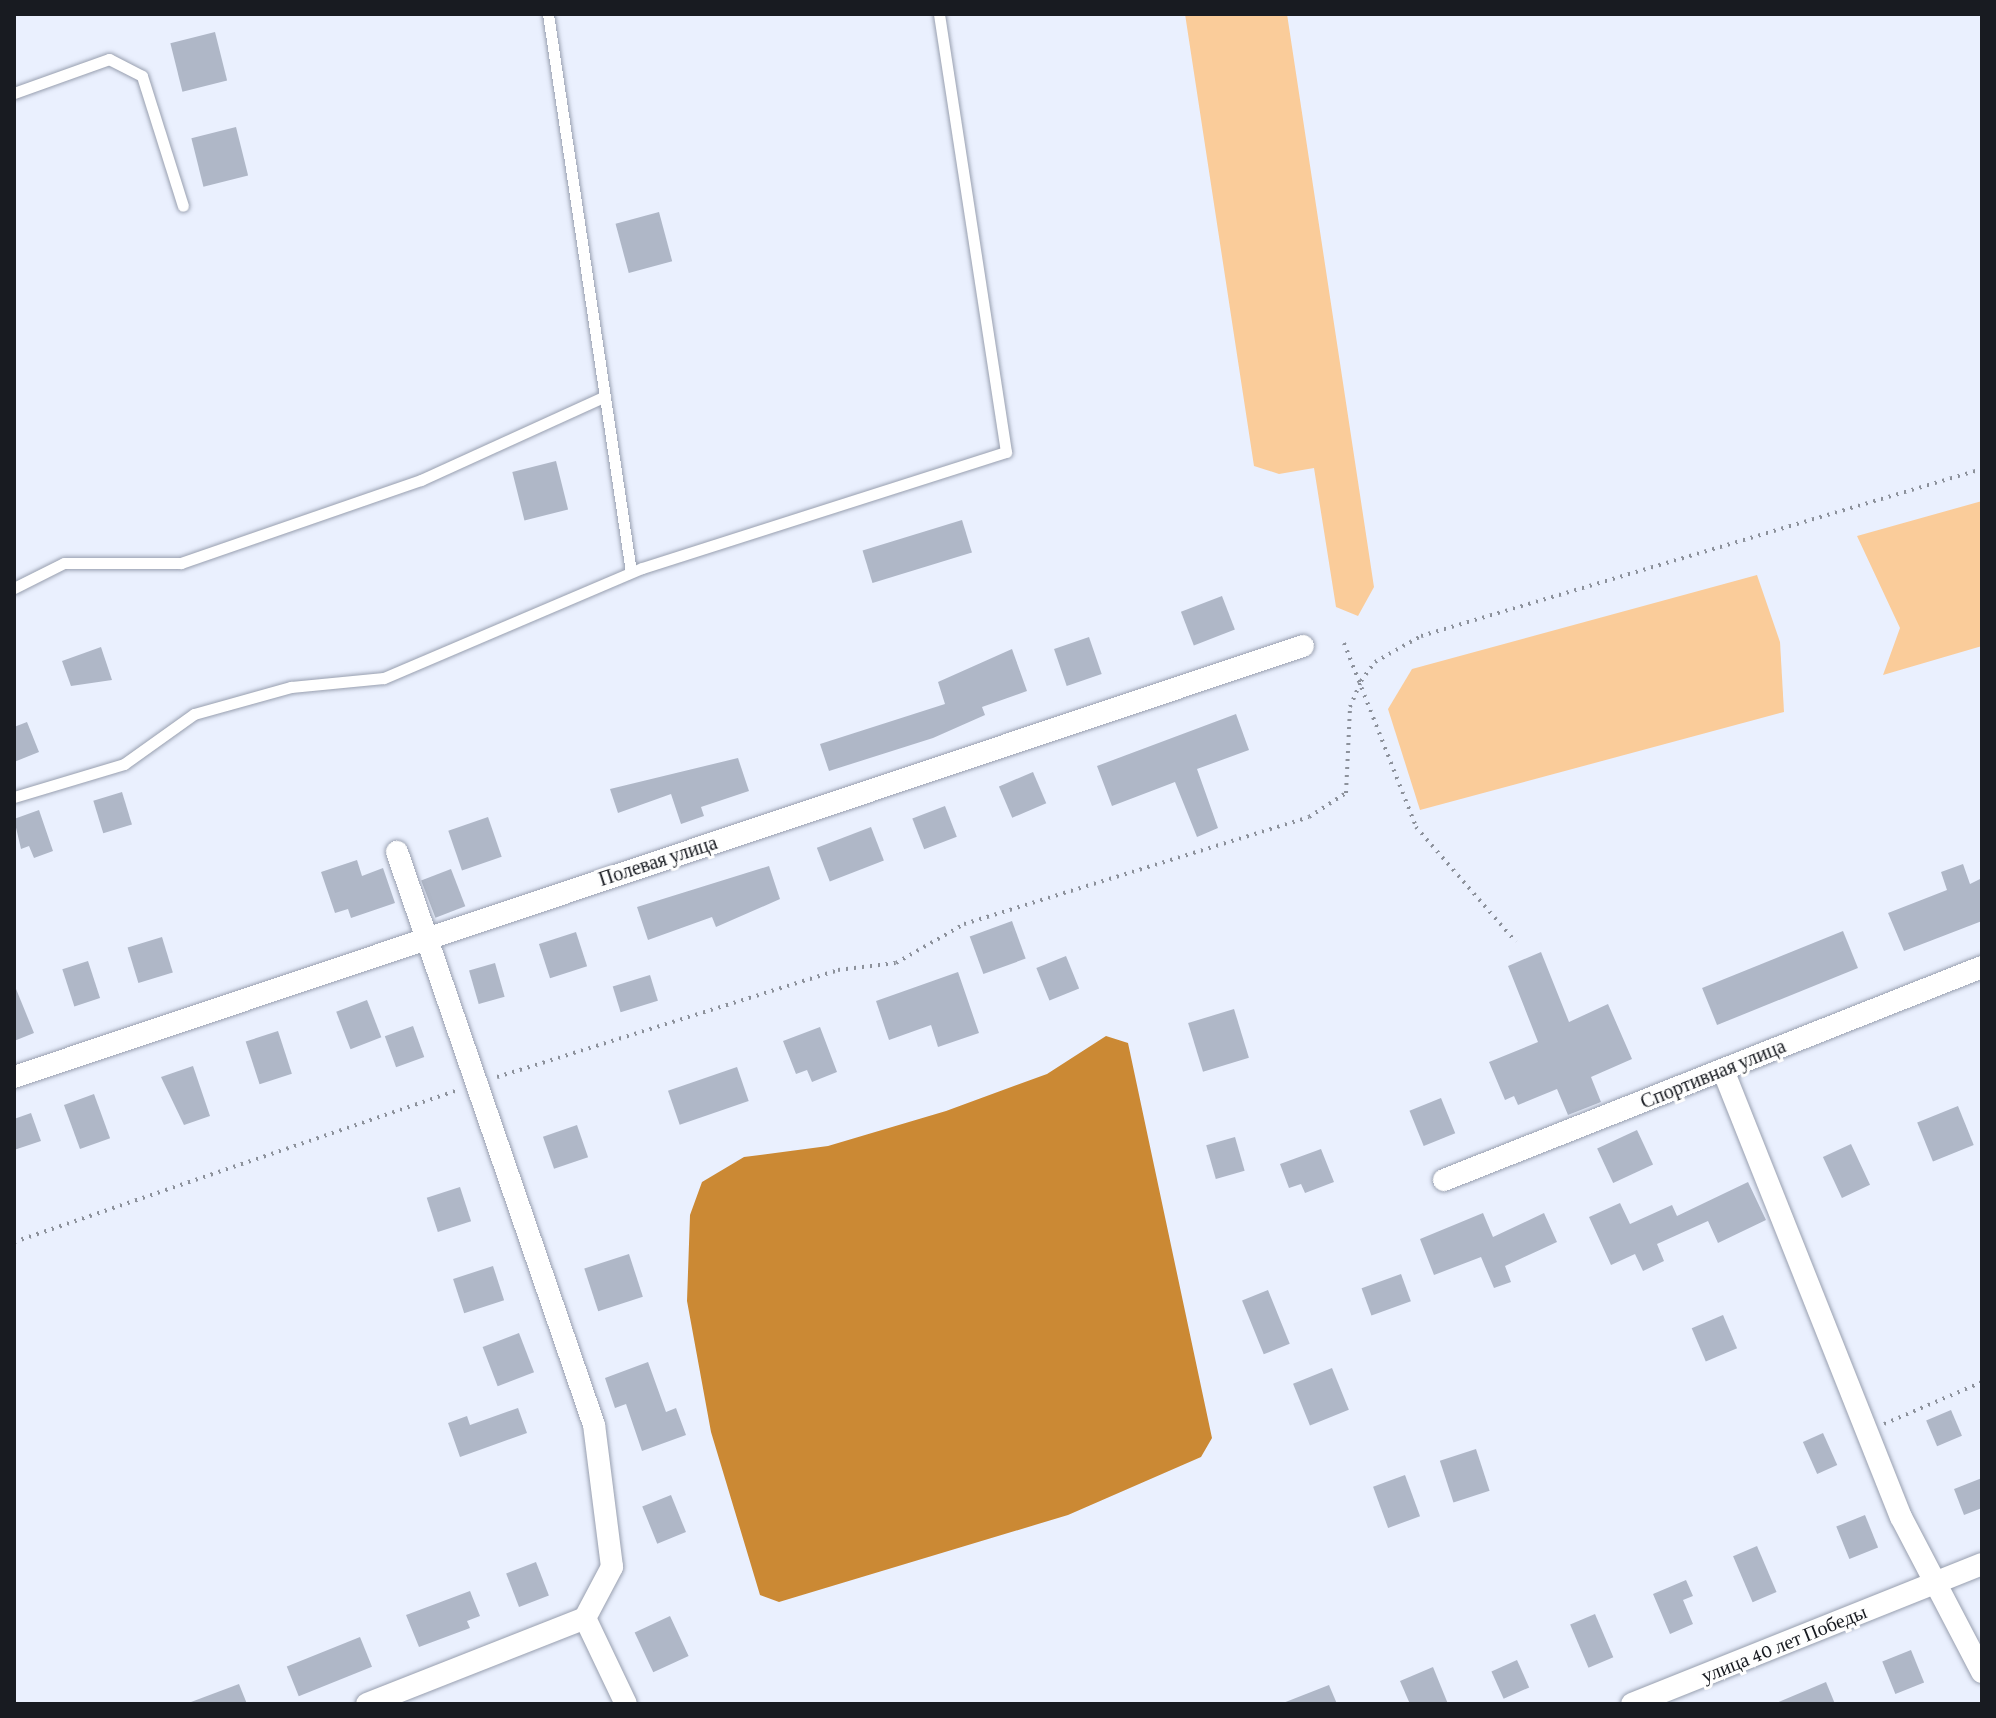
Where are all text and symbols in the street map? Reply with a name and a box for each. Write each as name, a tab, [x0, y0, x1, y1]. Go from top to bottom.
street label: Полевая улица	[596, 831, 720, 891]
street label: Спортивная улица	[1637, 1034, 1789, 1114]
street label: улица 40 лет Победы	[1698, 1600, 1870, 1688]

